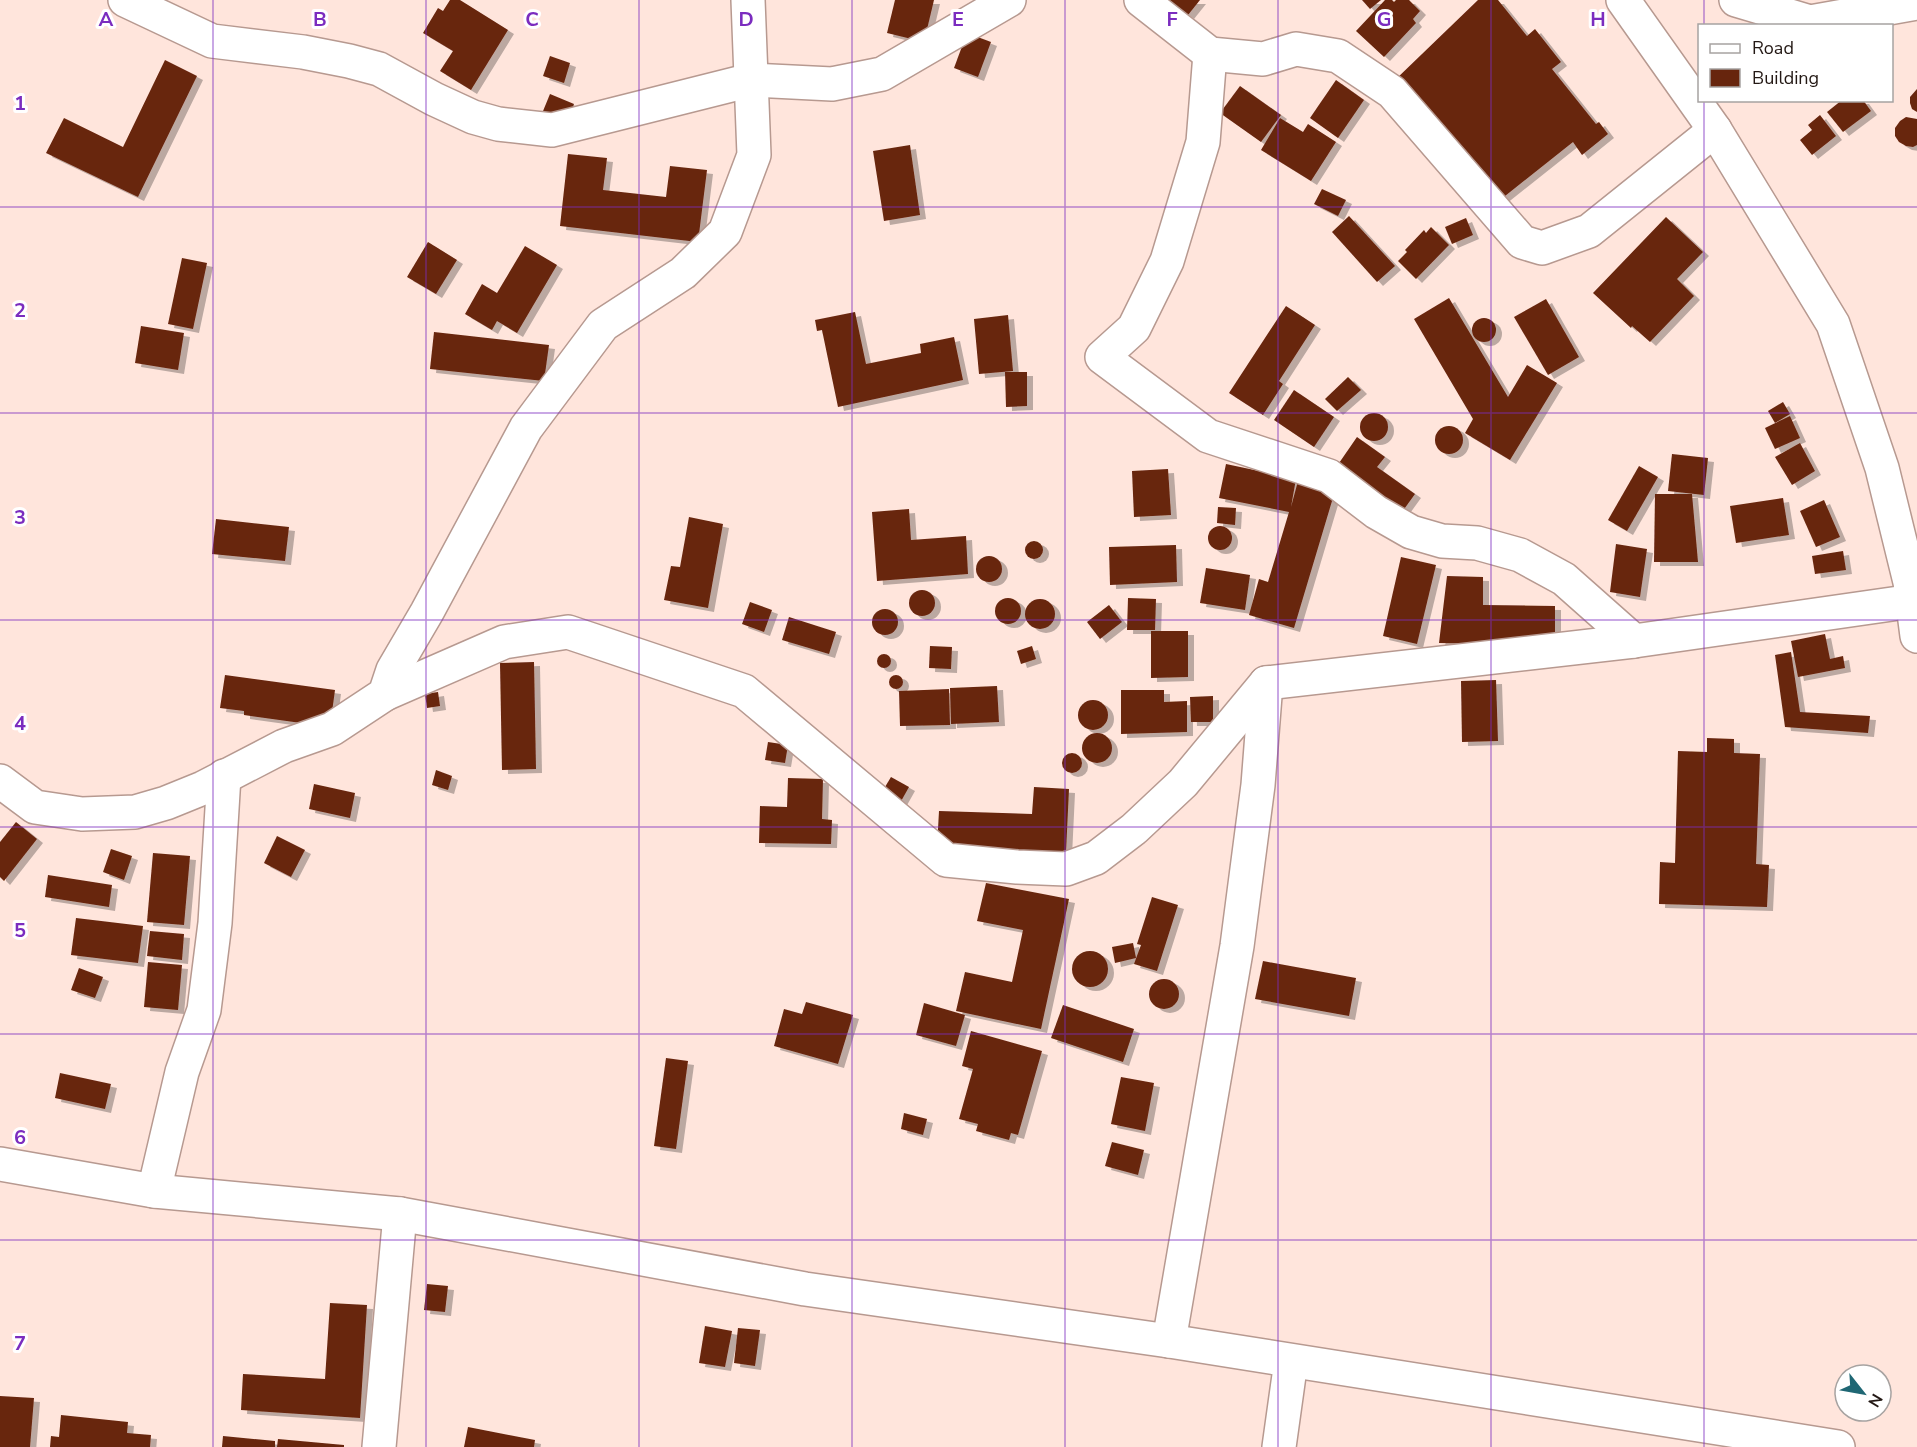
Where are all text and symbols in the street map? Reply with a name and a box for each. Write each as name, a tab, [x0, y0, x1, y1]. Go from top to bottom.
text: A	[99, 6, 114, 33]
text: B	[313, 6, 327, 33]
text: C	[525, 6, 539, 33]
text: D	[738, 6, 754, 33]
text: E	[952, 6, 964, 33]
text: F	[1166, 6, 1178, 33]
text: G	[1377, 6, 1391, 33]
text: H	[1590, 6, 1606, 33]
legend	[1698, 24, 1893, 102]
text: Road	[1752, 36, 1794, 60]
text: Building	[1752, 66, 1819, 90]
text: 1	[14, 90, 26, 117]
text: 2	[14, 297, 26, 324]
text: 3	[14, 504, 26, 531]
text: 4	[14, 710, 26, 737]
text: 5	[14, 917, 26, 944]
text: 6	[14, 1124, 26, 1151]
text: 7	[14, 1330, 26, 1357]
north arrow	[1833, 1363, 1893, 1423]
text: N	[1862, 1389, 1888, 1411]

